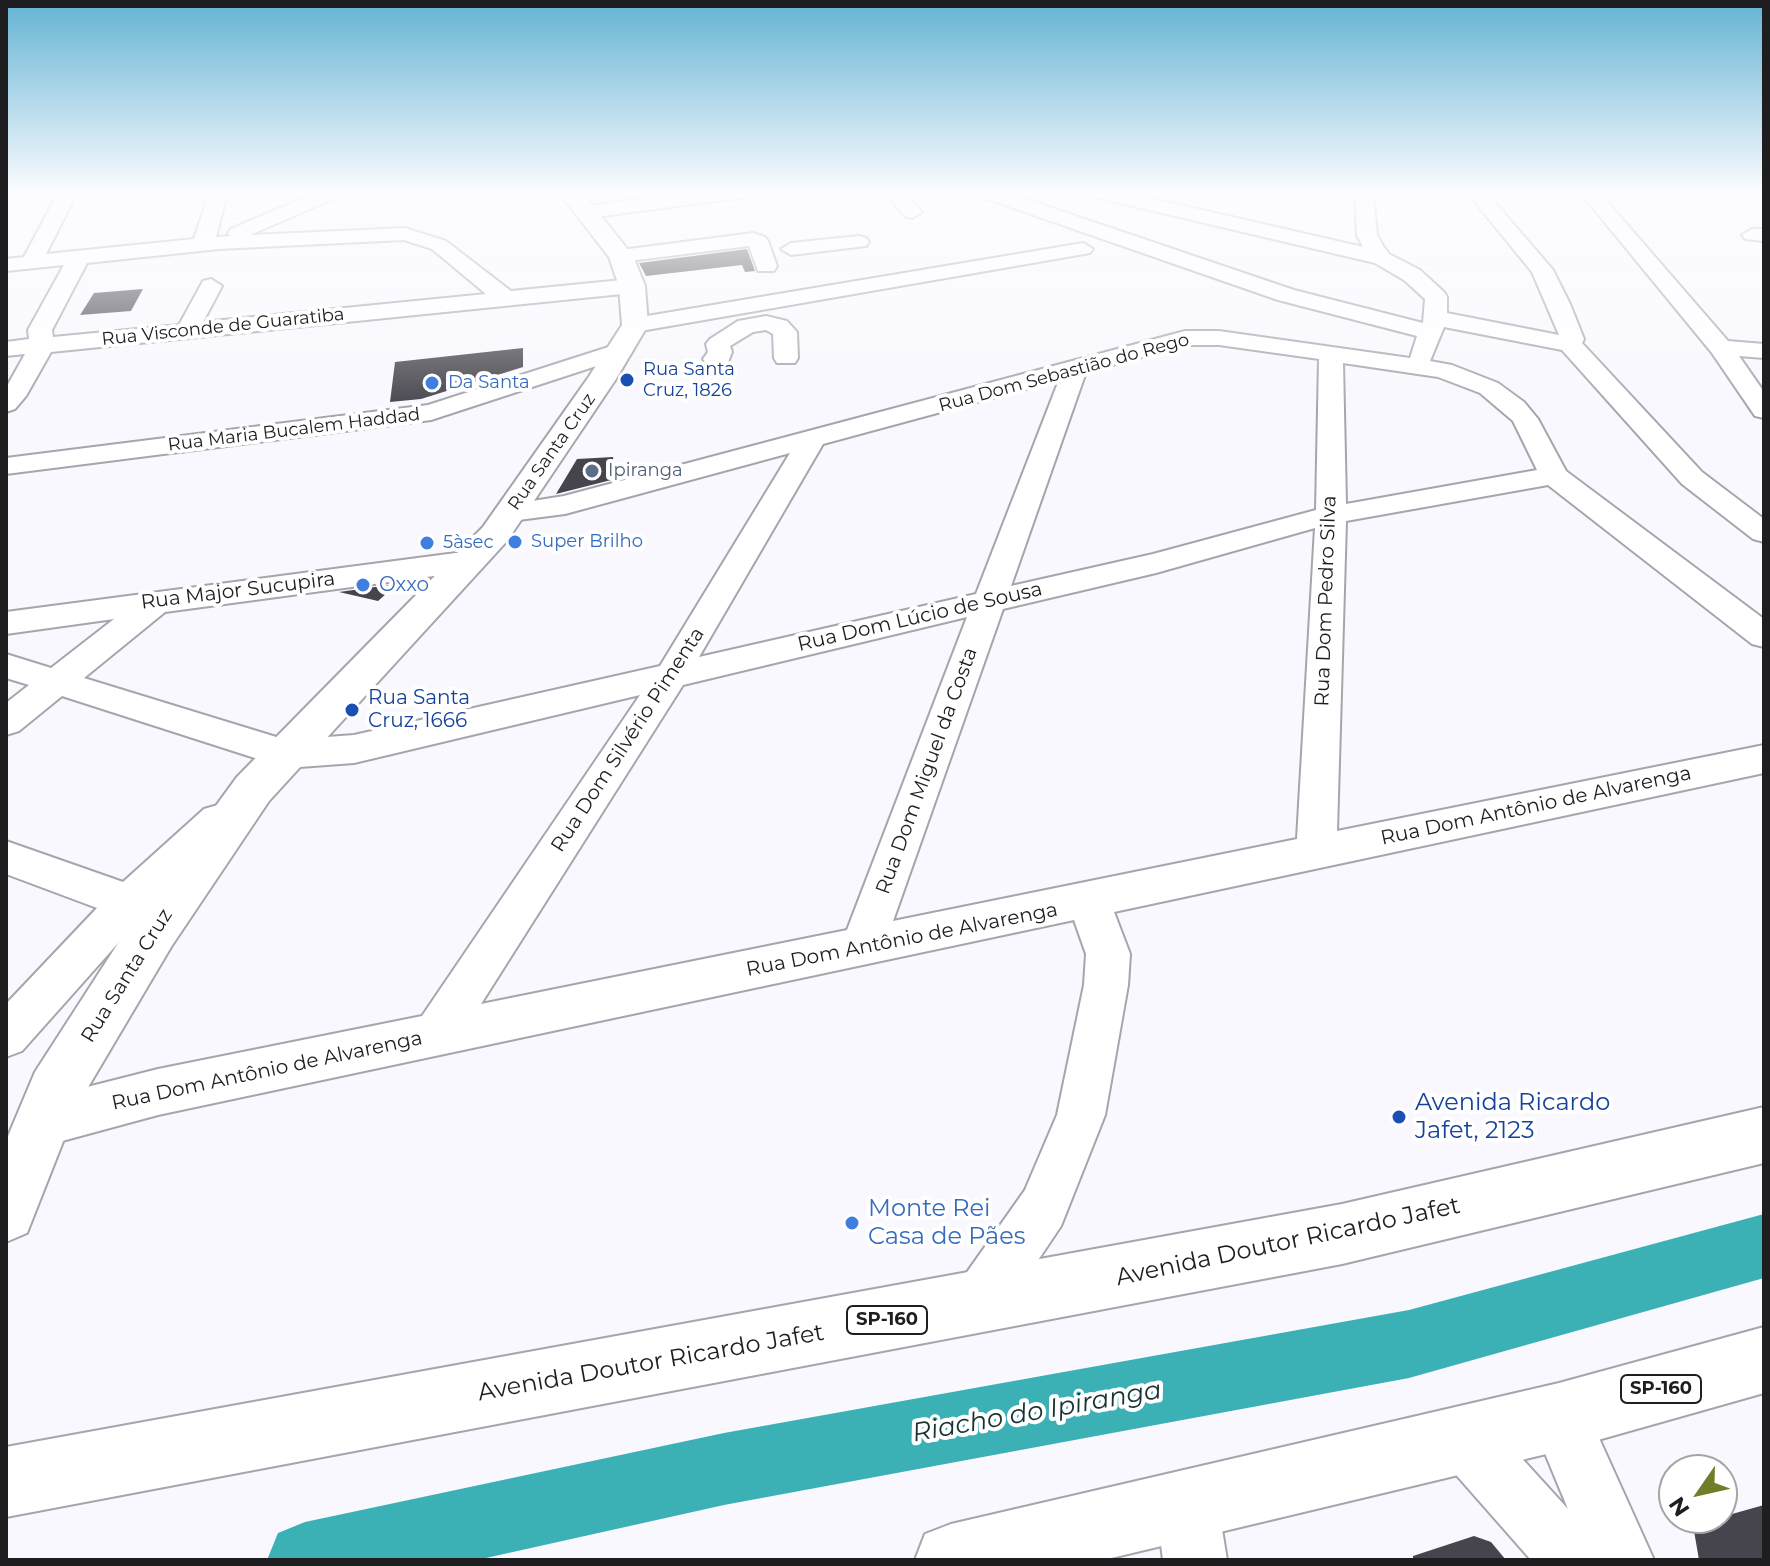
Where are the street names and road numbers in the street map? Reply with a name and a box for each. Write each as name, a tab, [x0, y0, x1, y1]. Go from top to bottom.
street label: Rua Visconde de Guaratiba	[101, 304, 345, 350]
street label: Rua Dom Sebastião do Rego	[936, 329, 1192, 417]
street label: Rua Santa Cruz	[504, 389, 600, 515]
street label: Rua Maria Bucalem Haddad	[167, 404, 421, 456]
street label: Rua Dom Pedro Silva	[1310, 495, 1342, 707]
street label: Rua Major Sucupira	[140, 567, 336, 615]
street label: Rua Dom Lúcio de Sousa	[795, 577, 1045, 657]
street label: Rua Dom Silvério Pimenta	[546, 623, 710, 857]
street label: Rua Dom Miguel da Costa	[871, 644, 983, 898]
street label: Rua Dom Antônio de Alvarenga	[1378, 761, 1694, 851]
street label: Rua Dom Antônio de Alvarenga	[744, 898, 1060, 982]
street label: Rua Santa Cruz	[76, 905, 178, 1047]
street label: Rua Dom Antônio de Alvarenga	[109, 1026, 425, 1116]
street label: Avenida Doutor Ricardo Jafet	[1113, 1191, 1463, 1293]
road number: SP-160	[847, 1306, 927, 1334]
street label: Avenida Doutor Ricardo Jafet	[476, 1318, 826, 1408]
road number: SP-160	[1621, 1375, 1701, 1403]

